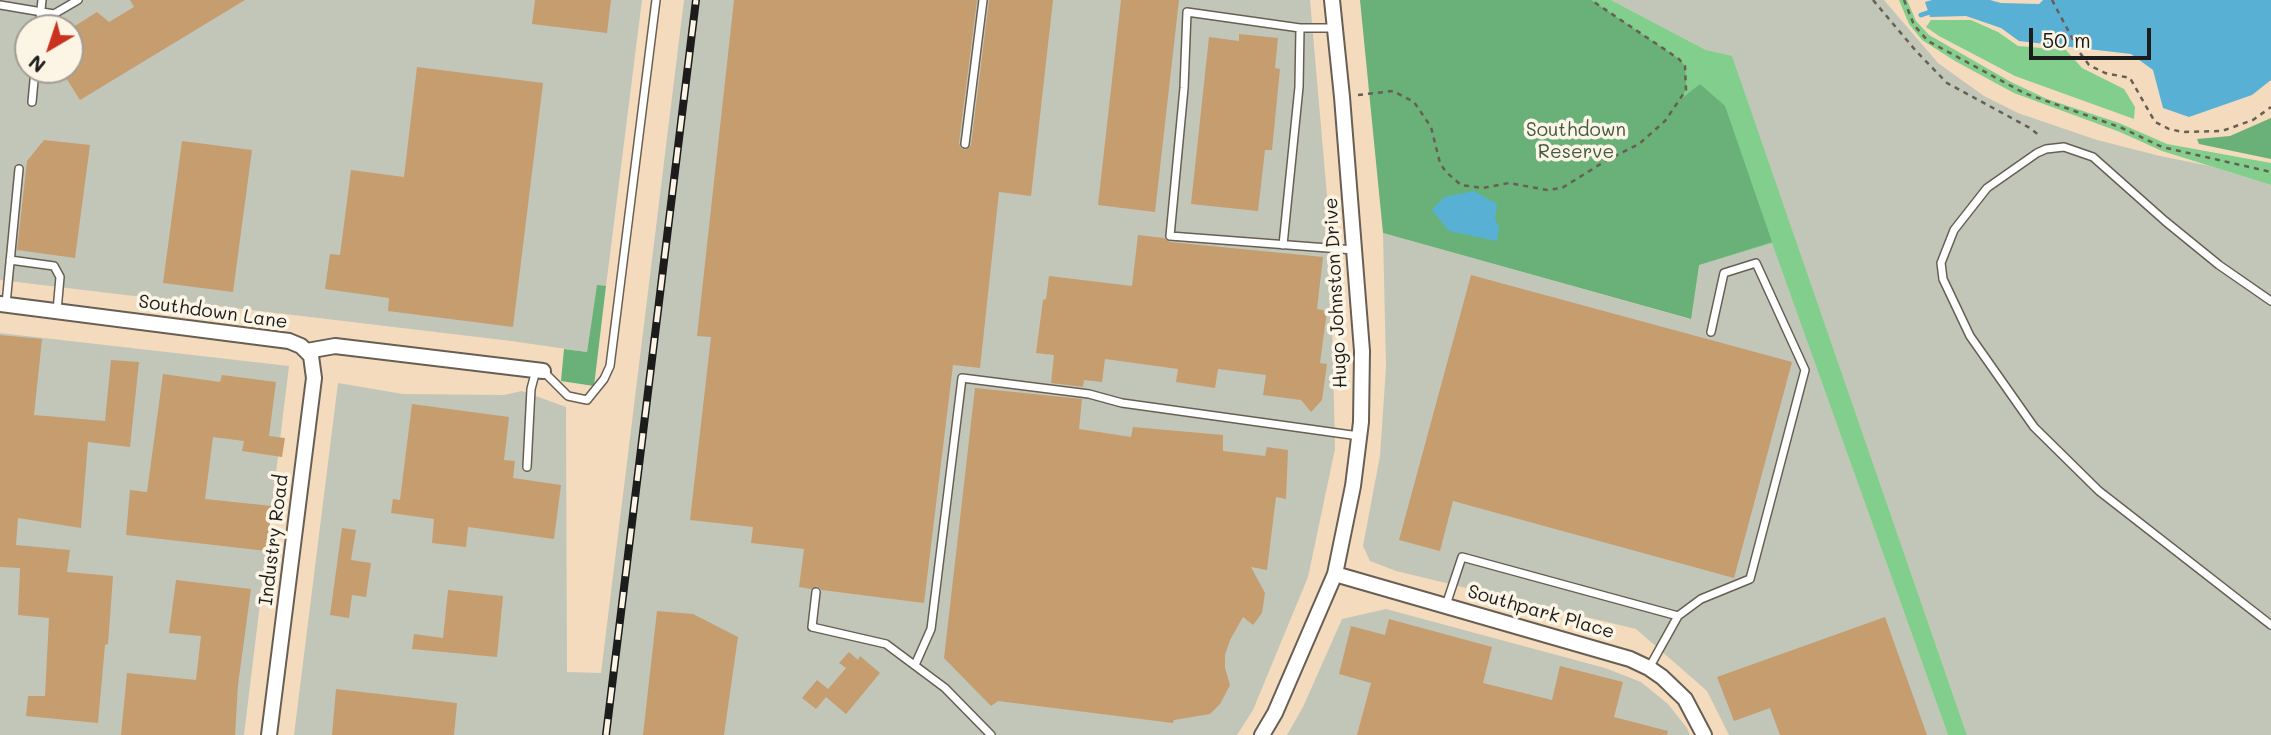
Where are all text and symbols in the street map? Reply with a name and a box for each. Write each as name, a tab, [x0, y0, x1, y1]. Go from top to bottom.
north arrow	[14, 14, 84, 84]
scale bar	[2033, 14, 2156, 58]
text: 50 m	[2042, 26, 2091, 53]
text: N	[23, 50, 50, 78]
park label: Southdown Reserve	[1526, 119, 1626, 163]
street label: Hugo Johnston Drive	[1320, 197, 1352, 389]
street label: Southdown Lane	[137, 290, 289, 334]
street label: Industry Road	[255, 473, 293, 607]
street label: Southpark Place	[1465, 580, 1617, 644]

